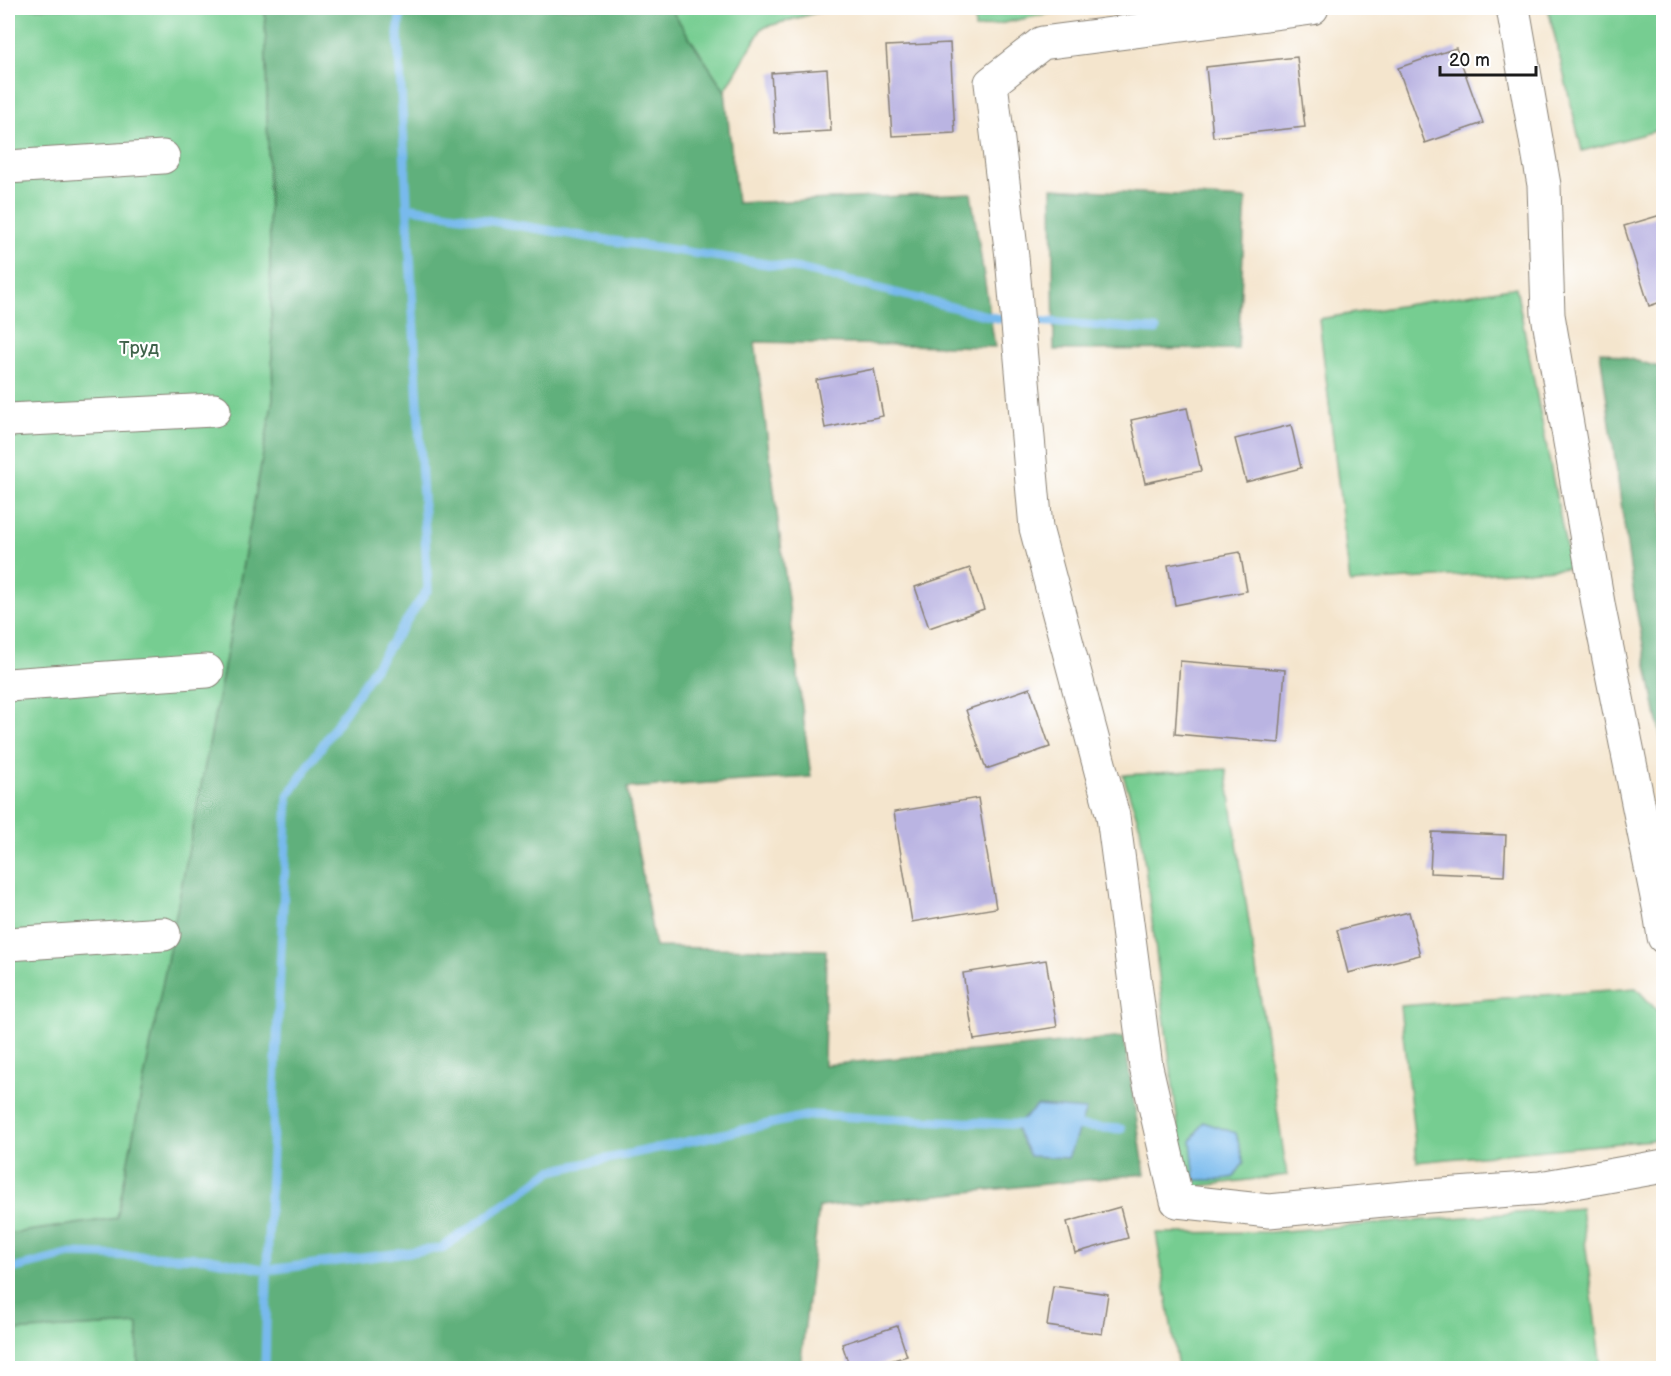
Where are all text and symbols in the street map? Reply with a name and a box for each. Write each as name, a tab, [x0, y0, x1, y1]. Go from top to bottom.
scale bar	[1440, 39, 1536, 77]
text: 20 m	[1449, 50, 1490, 71]
park label: Труд	[119, 338, 159, 359]

